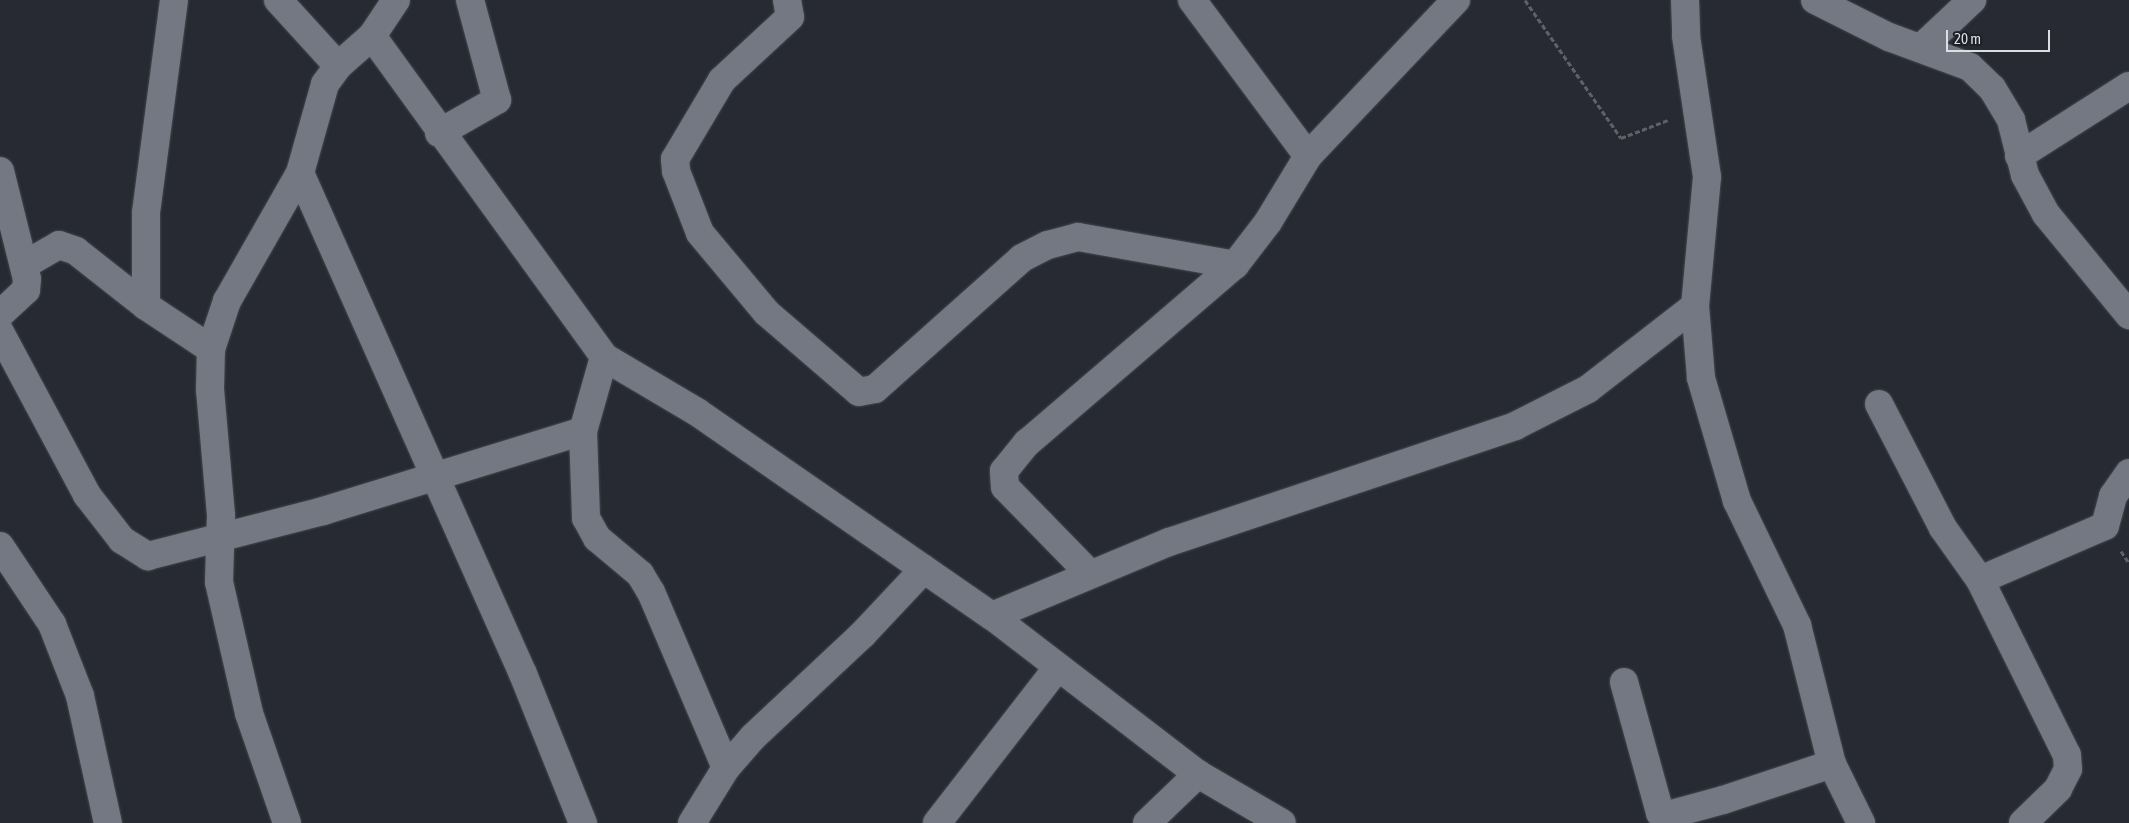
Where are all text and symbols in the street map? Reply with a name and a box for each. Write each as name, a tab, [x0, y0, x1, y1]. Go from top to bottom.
scale bar	[1949, 20, 2053, 52]
text: 20 m	[1954, 30, 1981, 47]

